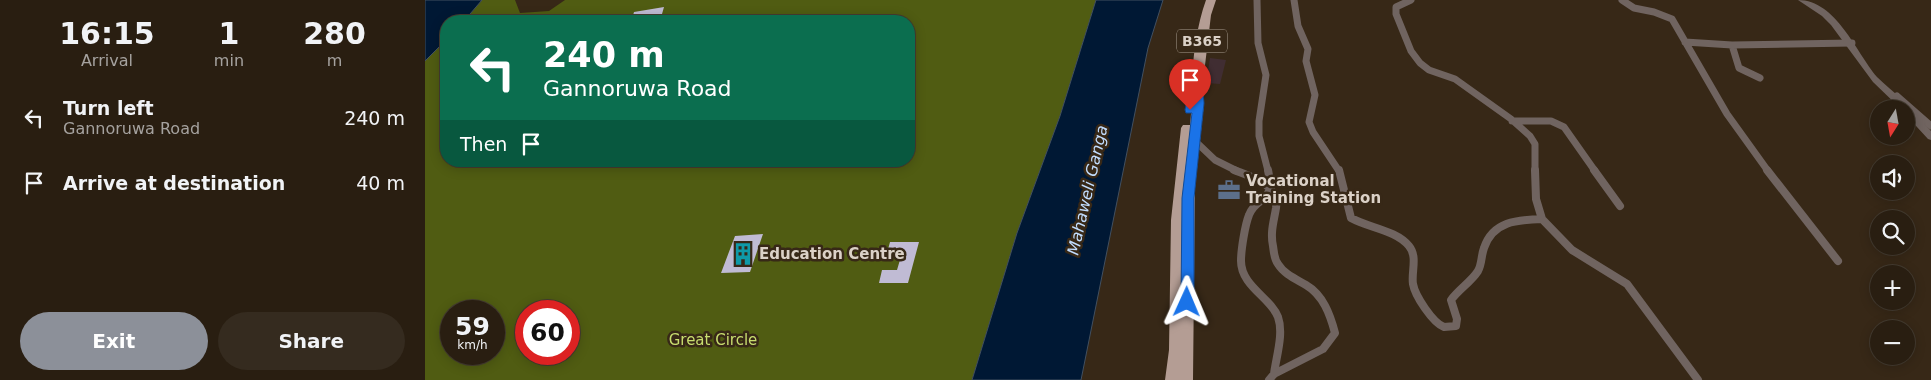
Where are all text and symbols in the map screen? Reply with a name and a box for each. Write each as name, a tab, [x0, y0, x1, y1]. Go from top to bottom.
text: 16:15	[59, 16, 155, 51]
text: 1	[218, 16, 239, 51]
text: 280	[303, 16, 366, 51]
road number: B365	[1177, 29, 1227, 52]
icon: left	[460, 35, 525, 100]
text: 240 m	[543, 35, 665, 75]
text: Arrival	[81, 51, 133, 70]
text: min	[214, 51, 244, 70]
text: m	[327, 51, 342, 70]
pin	[1169, 59, 1211, 110]
icon: arrive	[1176, 66, 1204, 94]
text: Gannoruwa Road	[543, 76, 732, 101]
text: Turn left	[63, 97, 154, 119]
north arrow	[1870, 100, 1915, 145]
map controls	[1870, 100, 1915, 365]
icon: left	[20, 104, 48, 132]
text: 240 m	[344, 107, 405, 129]
text: Gannoruwa Road	[63, 119, 200, 138]
water label: Mahaweli Ganga	[1063, 123, 1112, 257]
icon: arrive	[517, 130, 545, 158]
text: Then	[460, 133, 507, 155]
button: sound	[1870, 155, 1915, 200]
icon: arrive	[20, 169, 48, 197]
text: Arrive at destination	[63, 172, 285, 194]
text: 40 m	[356, 172, 405, 194]
place label: Vocational Training Station	[1246, 172, 1381, 207]
office icon: Vocational Training Station	[1216, 177, 1242, 203]
button: search	[1870, 210, 1915, 255]
building icon: Education Centre	[730, 241, 756, 267]
place label: Education Centre	[759, 245, 905, 263]
button: +	[1870, 265, 1915, 310]
position arrow	[1160, 275, 1212, 327]
speed limit sign: 60	[515, 300, 580, 365]
button: Exit	[20, 312, 208, 370]
button: Share	[218, 312, 405, 370]
text: 59	[455, 312, 490, 341]
button: −	[1870, 320, 1915, 365]
park label: Great Circle	[669, 331, 757, 349]
text: km/h	[457, 338, 488, 352]

